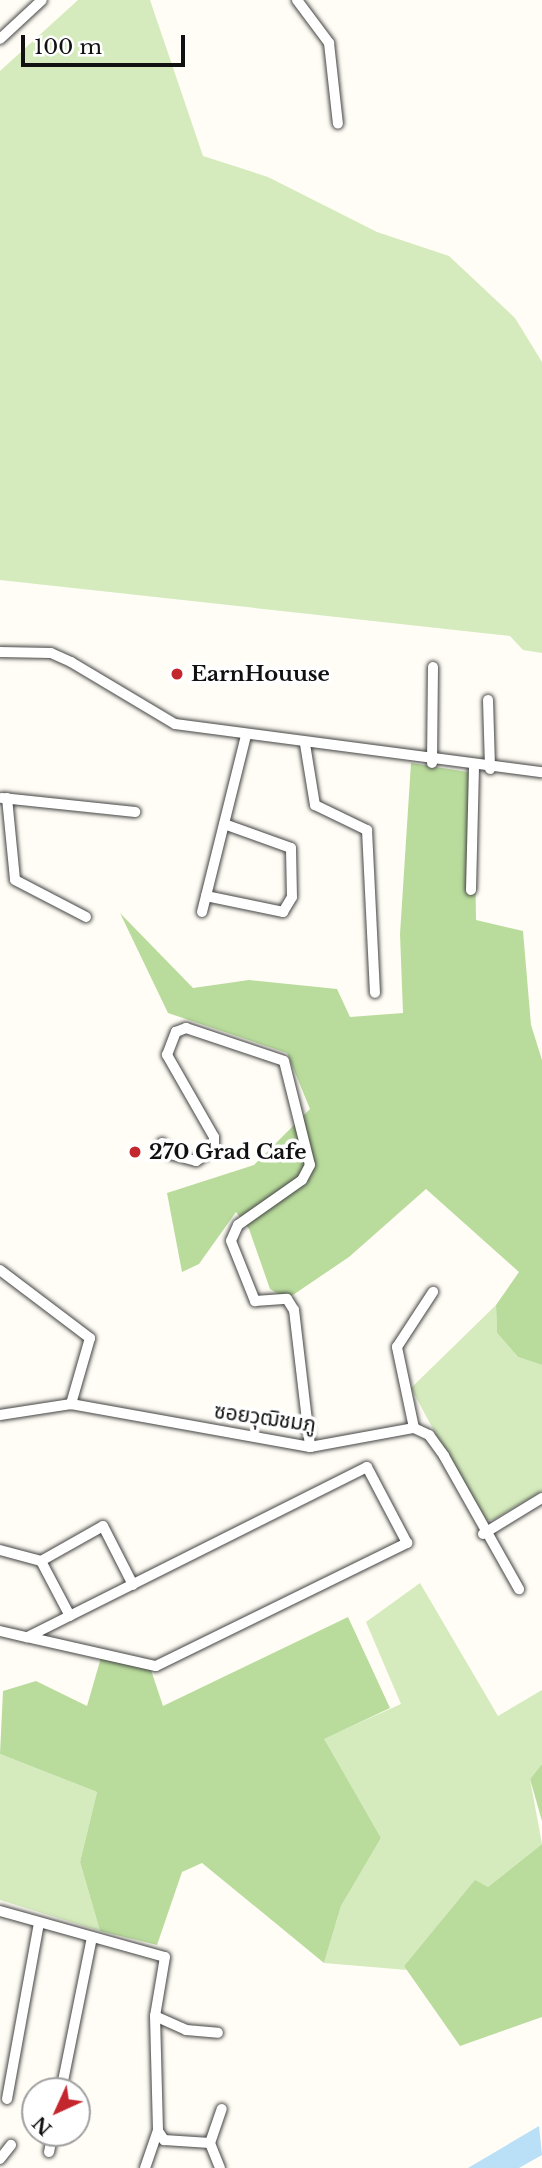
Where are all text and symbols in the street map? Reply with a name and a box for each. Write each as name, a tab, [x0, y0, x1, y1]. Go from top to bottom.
scale bar	[24, 21, 189, 65]
text: 100 m	[34, 34, 102, 60]
place label: EarnHouuse	[191, 661, 330, 687]
marker: EarnHouuse	[169, 666, 185, 682]
place label: 270 Grad Cafe	[149, 1139, 307, 1165]
marker: 270 Grad Cafe	[127, 1144, 143, 1160]
street label: ซอยวุฒิชมภู	[212, 1398, 318, 1438]
north arrow	[21, 2077, 91, 2147]
text: N	[28, 2111, 57, 2140]

